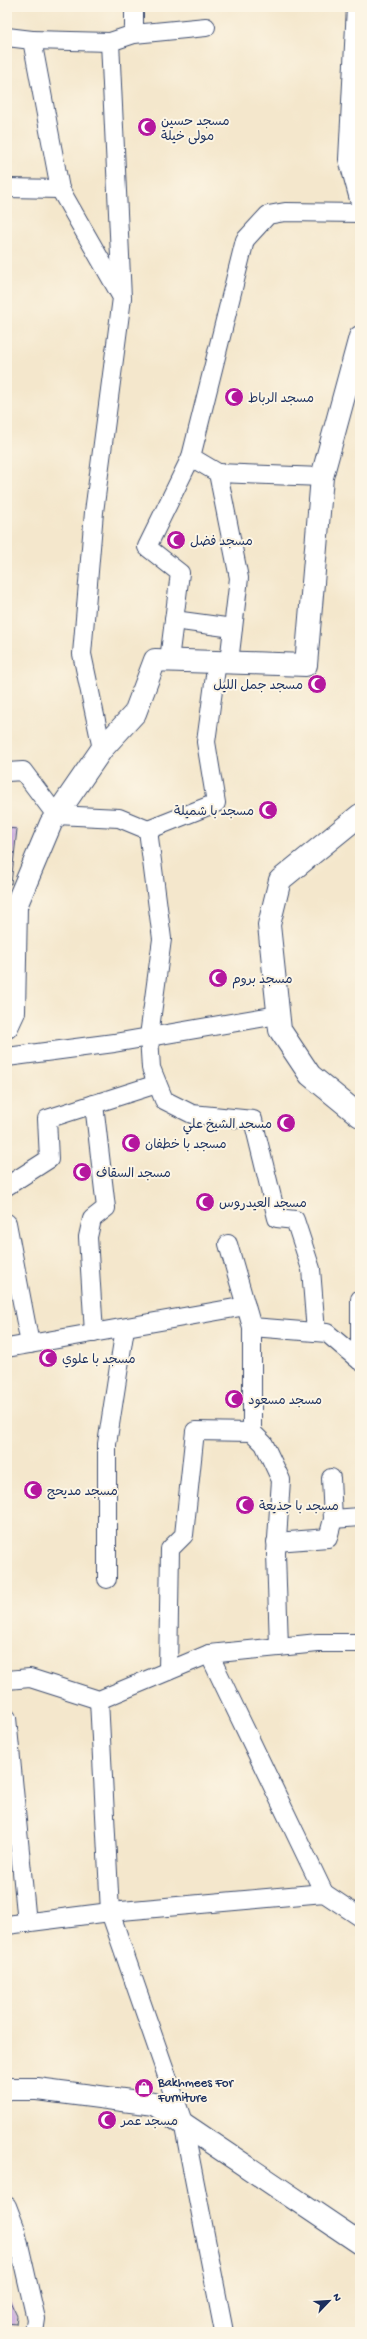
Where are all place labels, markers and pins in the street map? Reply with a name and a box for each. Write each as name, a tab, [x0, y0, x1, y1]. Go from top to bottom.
place label: مسجد حسين مولى خيلة	[161, 115, 230, 145]
mosque icon: مسجد حسين مولى خيلة	[136, 116, 158, 138]
mosque icon: مسجد الرباط	[223, 386, 245, 408]
place label: مسجد الرباط	[248, 392, 314, 407]
mosque icon: مسجد فضل	[165, 529, 187, 551]
place label: مسجد فضل	[190, 535, 253, 550]
mosque icon: مسجد جمل الليل	[306, 673, 328, 695]
place label: مسجد جمل الليل	[213, 678, 303, 694]
mosque icon: مسجد با شميلة	[257, 799, 279, 821]
place label: مسجد با شميلة	[174, 805, 254, 820]
mosque icon: مسجد بروم	[207, 967, 229, 989]
place label: مسجد بروم	[232, 973, 293, 989]
mosque icon: مسجد الشيخ علي	[275, 1112, 297, 1134]
place label: مسجد الشيخ علي	[183, 1118, 272, 1135]
mosque icon: مسجد با خطفان	[120, 1132, 142, 1154]
place label: مسجد با خطفان	[145, 1138, 227, 1153]
mosque icon: مسجد السقاف	[71, 1161, 93, 1183]
place label: مسجد السقاف	[96, 1167, 171, 1182]
mosque icon: مسجد العيدروس	[194, 1191, 216, 1213]
place label: مسجد العيدروس	[219, 1197, 307, 1212]
mosque icon: مسجد با علوي	[37, 1347, 59, 1369]
place label: مسجد با علوي	[62, 1353, 136, 1368]
mosque icon: مسجد مسعود	[223, 1388, 245, 1410]
place label: مسجد مسعود	[248, 1394, 322, 1409]
mosque icon: مسجد مديحج	[22, 1479, 44, 1501]
place label: مسجد مديحج	[47, 1485, 118, 1500]
mosque icon: مسجد با جذيعة	[234, 1494, 256, 1516]
place label: مسجد با جذيعة	[259, 1500, 339, 1515]
place label: Bakhmees For Furniture	[157, 2076, 235, 2106]
shop icon: Bakhmees For Furniture	[133, 2077, 155, 2099]
mosque icon: مسجد عمر	[96, 2109, 118, 2131]
place label: مسجد عمر	[120, 2115, 178, 2130]

